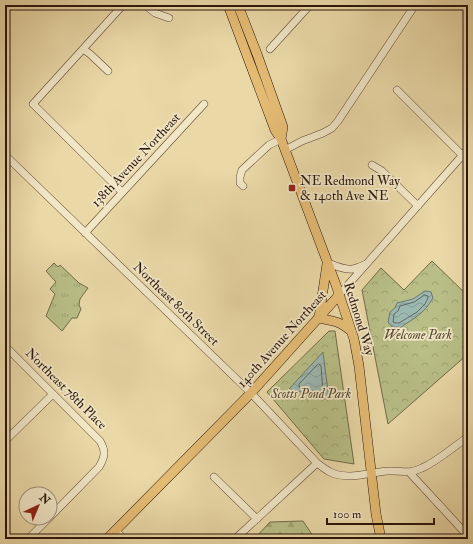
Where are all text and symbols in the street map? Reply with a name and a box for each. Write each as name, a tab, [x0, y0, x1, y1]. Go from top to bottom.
street label: 138th Avenue Northeast	[88, 110, 184, 210]
place label: NE Redmond Way & 140th Ave NE	[300, 173, 400, 204]
marker: NE Redmond Way & 140th Ave NE	[287, 183, 297, 193]
street label: Northeast 80th Street	[130, 259, 222, 349]
street label: Redmond Way	[339, 280, 378, 358]
street label: 140th Avenue Northeast	[234, 287, 330, 391]
park label: Welcome Park	[384, 327, 452, 343]
street label: Northeast 78th Place	[22, 345, 110, 433]
park label: Scotts Pond Park	[270, 386, 351, 402]
north arrow	[18, 486, 58, 526]
text: N	[36, 490, 53, 508]
scale bar	[327, 500, 434, 526]
text: 100 m	[333, 507, 362, 522]

